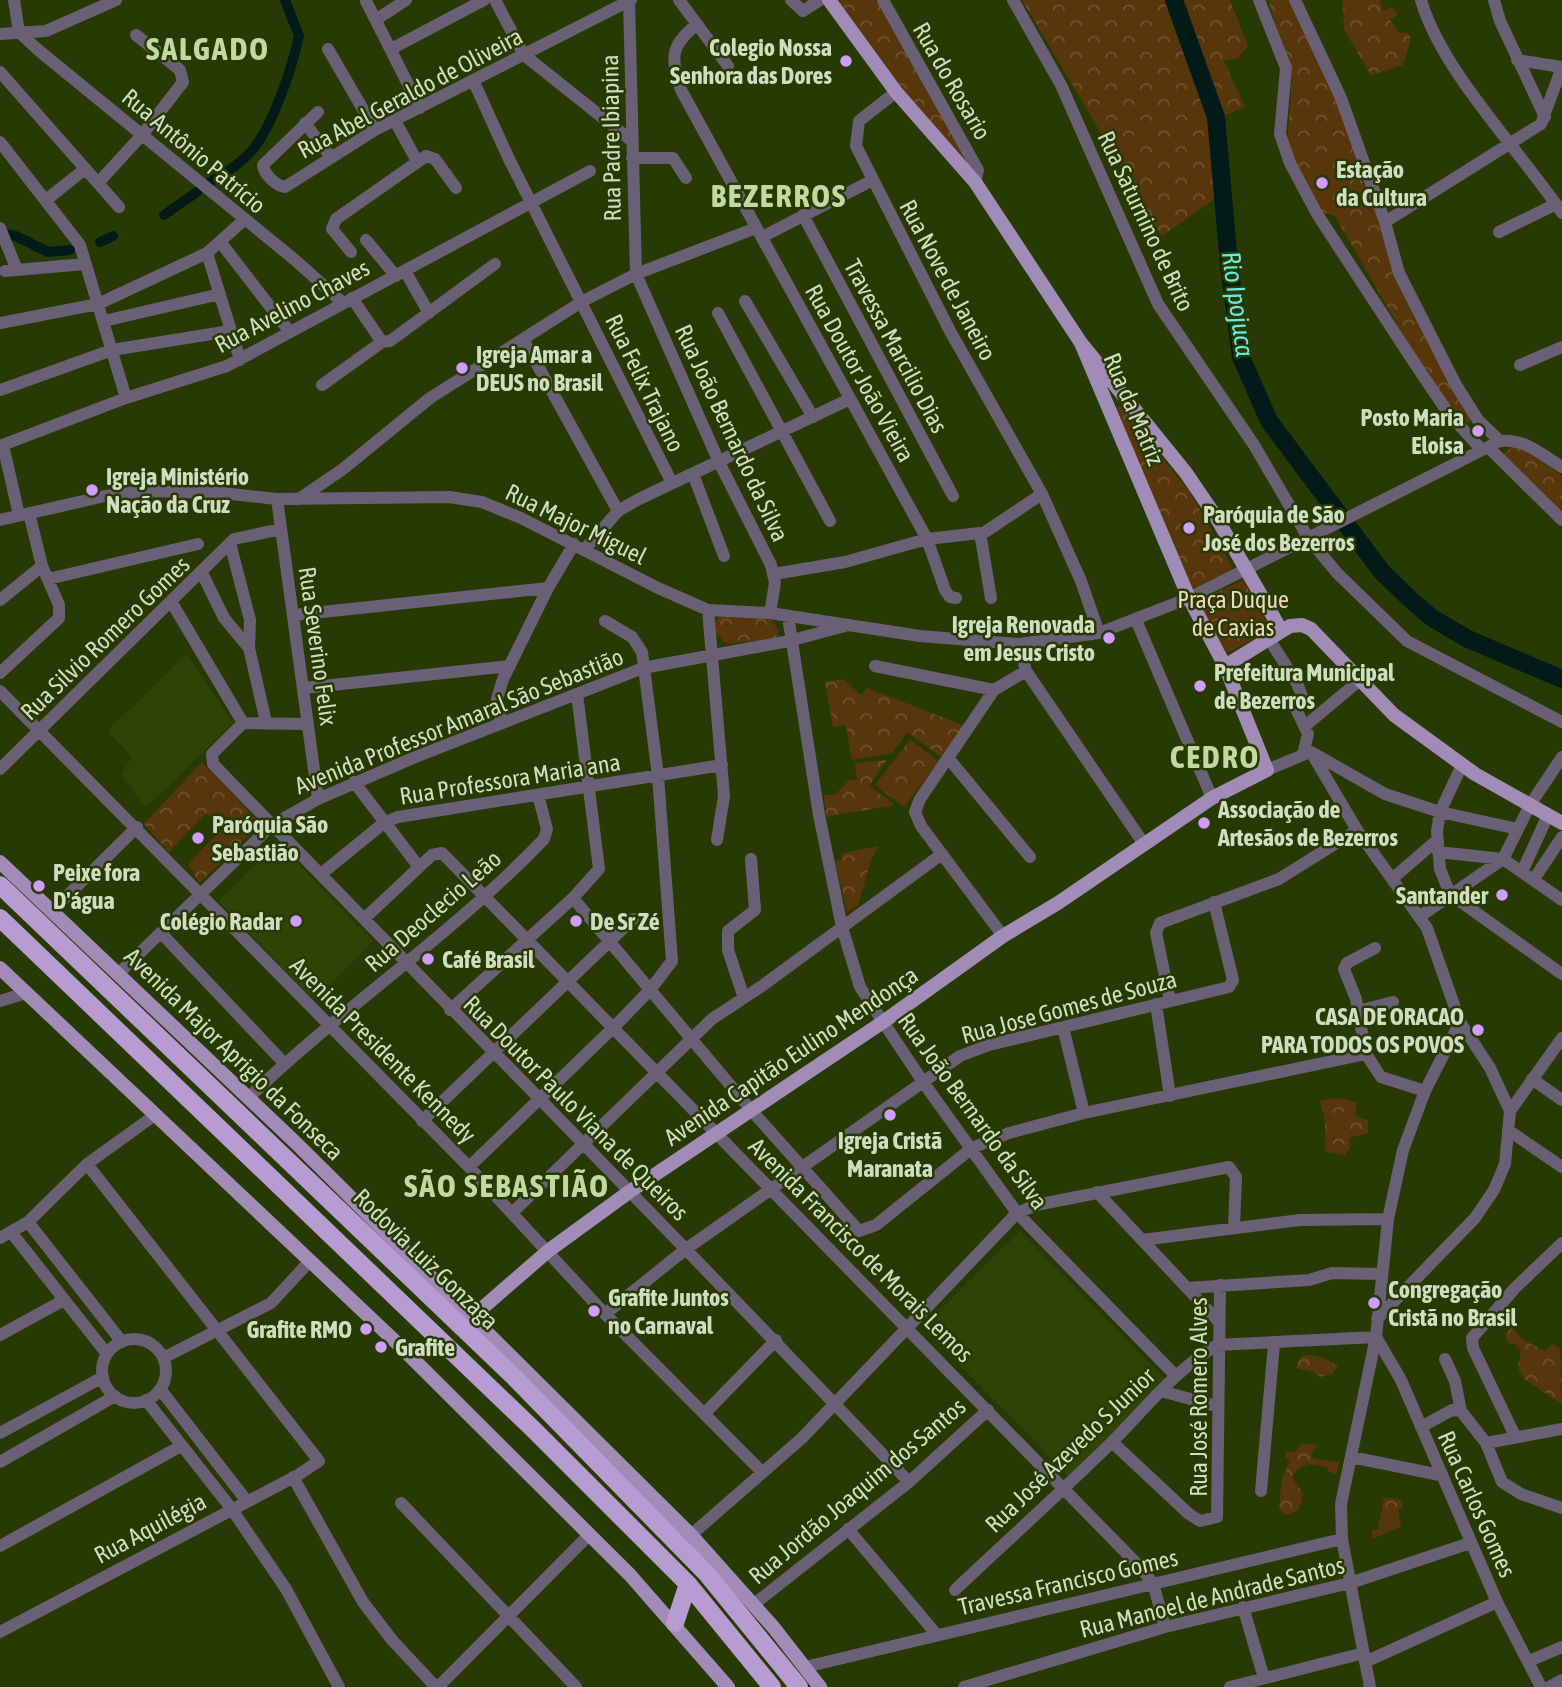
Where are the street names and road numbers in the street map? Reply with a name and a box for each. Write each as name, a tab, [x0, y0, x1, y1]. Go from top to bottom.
street label: Rua do Rosario	[908, 18, 996, 144]
street label: Rua Abel Geraldo de Oliveira	[293, 22, 527, 164]
street label: Rua Padre Ibiapina	[596, 54, 626, 222]
street label: Rua Antônio Patrício	[117, 83, 271, 219]
street label: Rua Saturnino de Brito	[1092, 127, 1200, 315]
street label: Rua Nove de Janeiro	[894, 195, 1002, 365]
street label: Rua Avelino Chaves	[210, 254, 374, 358]
street label: Travessa Marcilio Dias	[839, 255, 953, 437]
street label: Rua Doutor João Vieira	[800, 280, 920, 466]
street label: Rua Felix Trajano	[600, 310, 690, 456]
street label: Rua João Bernardo da Silva	[670, 320, 794, 546]
street label: Rua da Matriz	[1098, 349, 1170, 469]
street label: Rua Major Miguel	[501, 478, 651, 570]
street label: Rua Silvio Romero Gomes	[15, 551, 195, 725]
street label: Rua Severino Felix	[294, 565, 343, 727]
street label: Avenida Professor Amaral São Sebastião	[291, 643, 627, 799]
street label: Rua Professora Maria ana	[398, 748, 622, 810]
street label: Rua Deoclecio Leão	[360, 845, 506, 977]
street label: Avenida Major Aprigio da Fonseca	[119, 942, 349, 1166]
street label: Avenida Presidente Kennedy	[285, 952, 481, 1148]
street label: Avenida Capitão Eulino Mendonça	[659, 961, 923, 1151]
street label: Rua Jose Gomes de Souza	[958, 965, 1180, 1049]
street label: Rua Doutor Paulo Viana de Queiros	[458, 990, 694, 1226]
street label: Rua João Bernardo da Silva	[893, 1007, 1053, 1215]
street label: Avenida Francisco de Morais Lemos	[743, 1132, 979, 1368]
street label: Rodovia Luiz Gonzaga	[348, 1183, 504, 1335]
street label: Rua José Romero Alves	[1185, 1297, 1212, 1497]
street label: Rua José Azevedo S Junior	[980, 1362, 1161, 1538]
street label: Rua Jordão Joaquim dos Santos	[743, 1393, 971, 1589]
street label: Rua Carlos Gomes	[1433, 1427, 1521, 1581]
street label: Rua Aquilégia	[90, 1487, 210, 1569]
street label: Travessa Francisco Gomes	[956, 1544, 1180, 1620]
street label: Rua Manoel de Andrade Santos	[1077, 1551, 1347, 1643]

